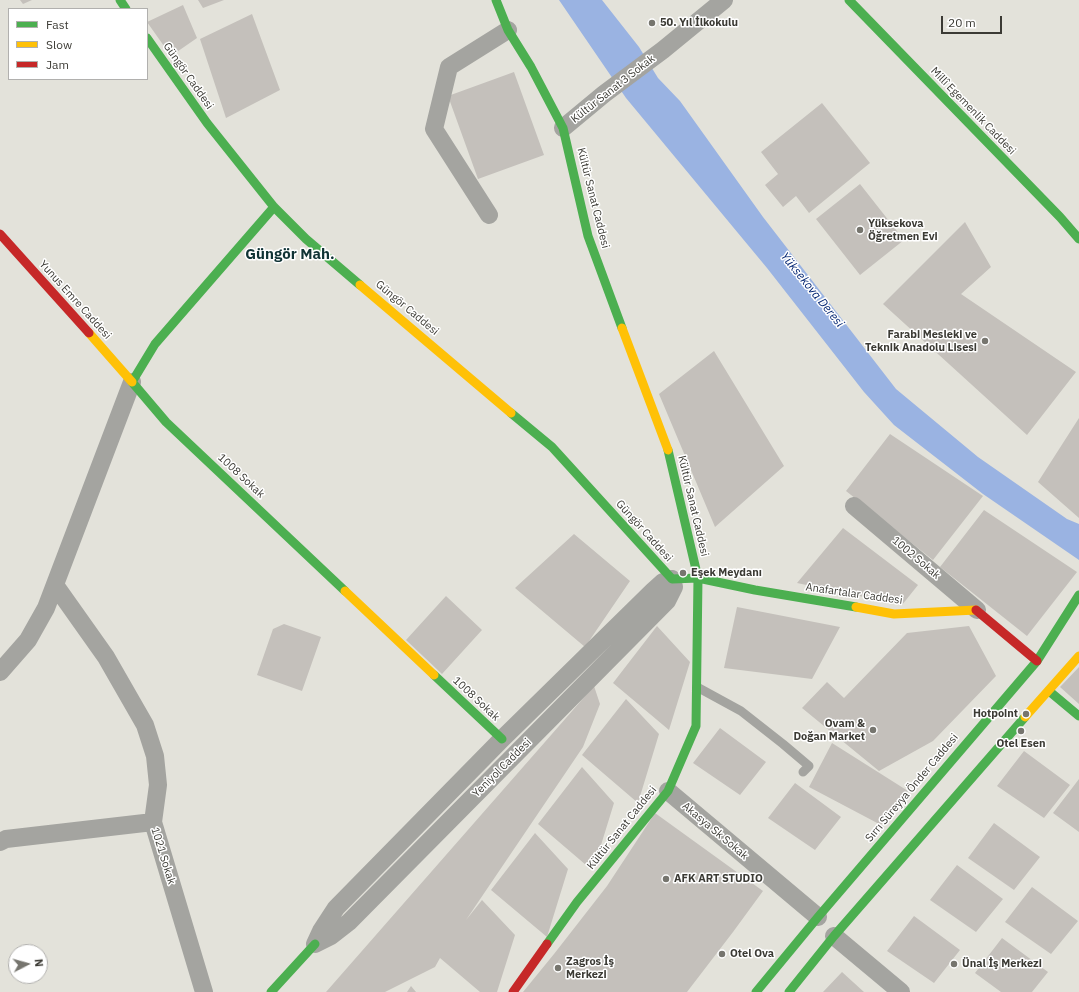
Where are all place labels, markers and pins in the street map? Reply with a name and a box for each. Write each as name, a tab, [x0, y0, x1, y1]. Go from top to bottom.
place label: 50. Yıl İlkokulu	[660, 16, 738, 30]
marker: 50. Yıl İlkokulu	[647, 18, 657, 28]
place label: Yüksekova Öğretmen Evi	[868, 217, 938, 243]
marker: Yüksekova Öğretmen Evi	[855, 225, 865, 235]
place label: Farabi Mesleki ve Teknik Anadolu Lisesi	[865, 328, 977, 354]
marker: Farabi Mesleki ve Teknik Anadolu Lisesi	[980, 336, 990, 346]
place label: Eşek Meydanı	[691, 566, 762, 580]
marker: Eşek Meydanı	[678, 568, 688, 578]
place label: Hotpoint	[973, 707, 1018, 721]
marker: Hotpoint	[1021, 709, 1031, 719]
place label: Ovam & Doğan Market	[793, 717, 865, 743]
marker: Ovam & Doğan Market	[868, 725, 878, 735]
marker: Otel Esen	[1016, 726, 1026, 736]
place label: Otel Esen	[996, 737, 1046, 751]
place label: AFK ART STUDIO	[674, 872, 763, 886]
marker: AFK ART STUDIO	[661, 874, 671, 884]
place label: Otel Ova	[730, 947, 774, 961]
marker: Otel Ova	[717, 949, 727, 959]
place label: Zagros İş Merkezi	[566, 955, 614, 981]
place label: Ünal İş Merkezi	[962, 957, 1042, 971]
marker: Ünal İş Merkezi	[949, 959, 959, 969]
marker: Zagros İş Merkezi	[553, 963, 563, 973]

